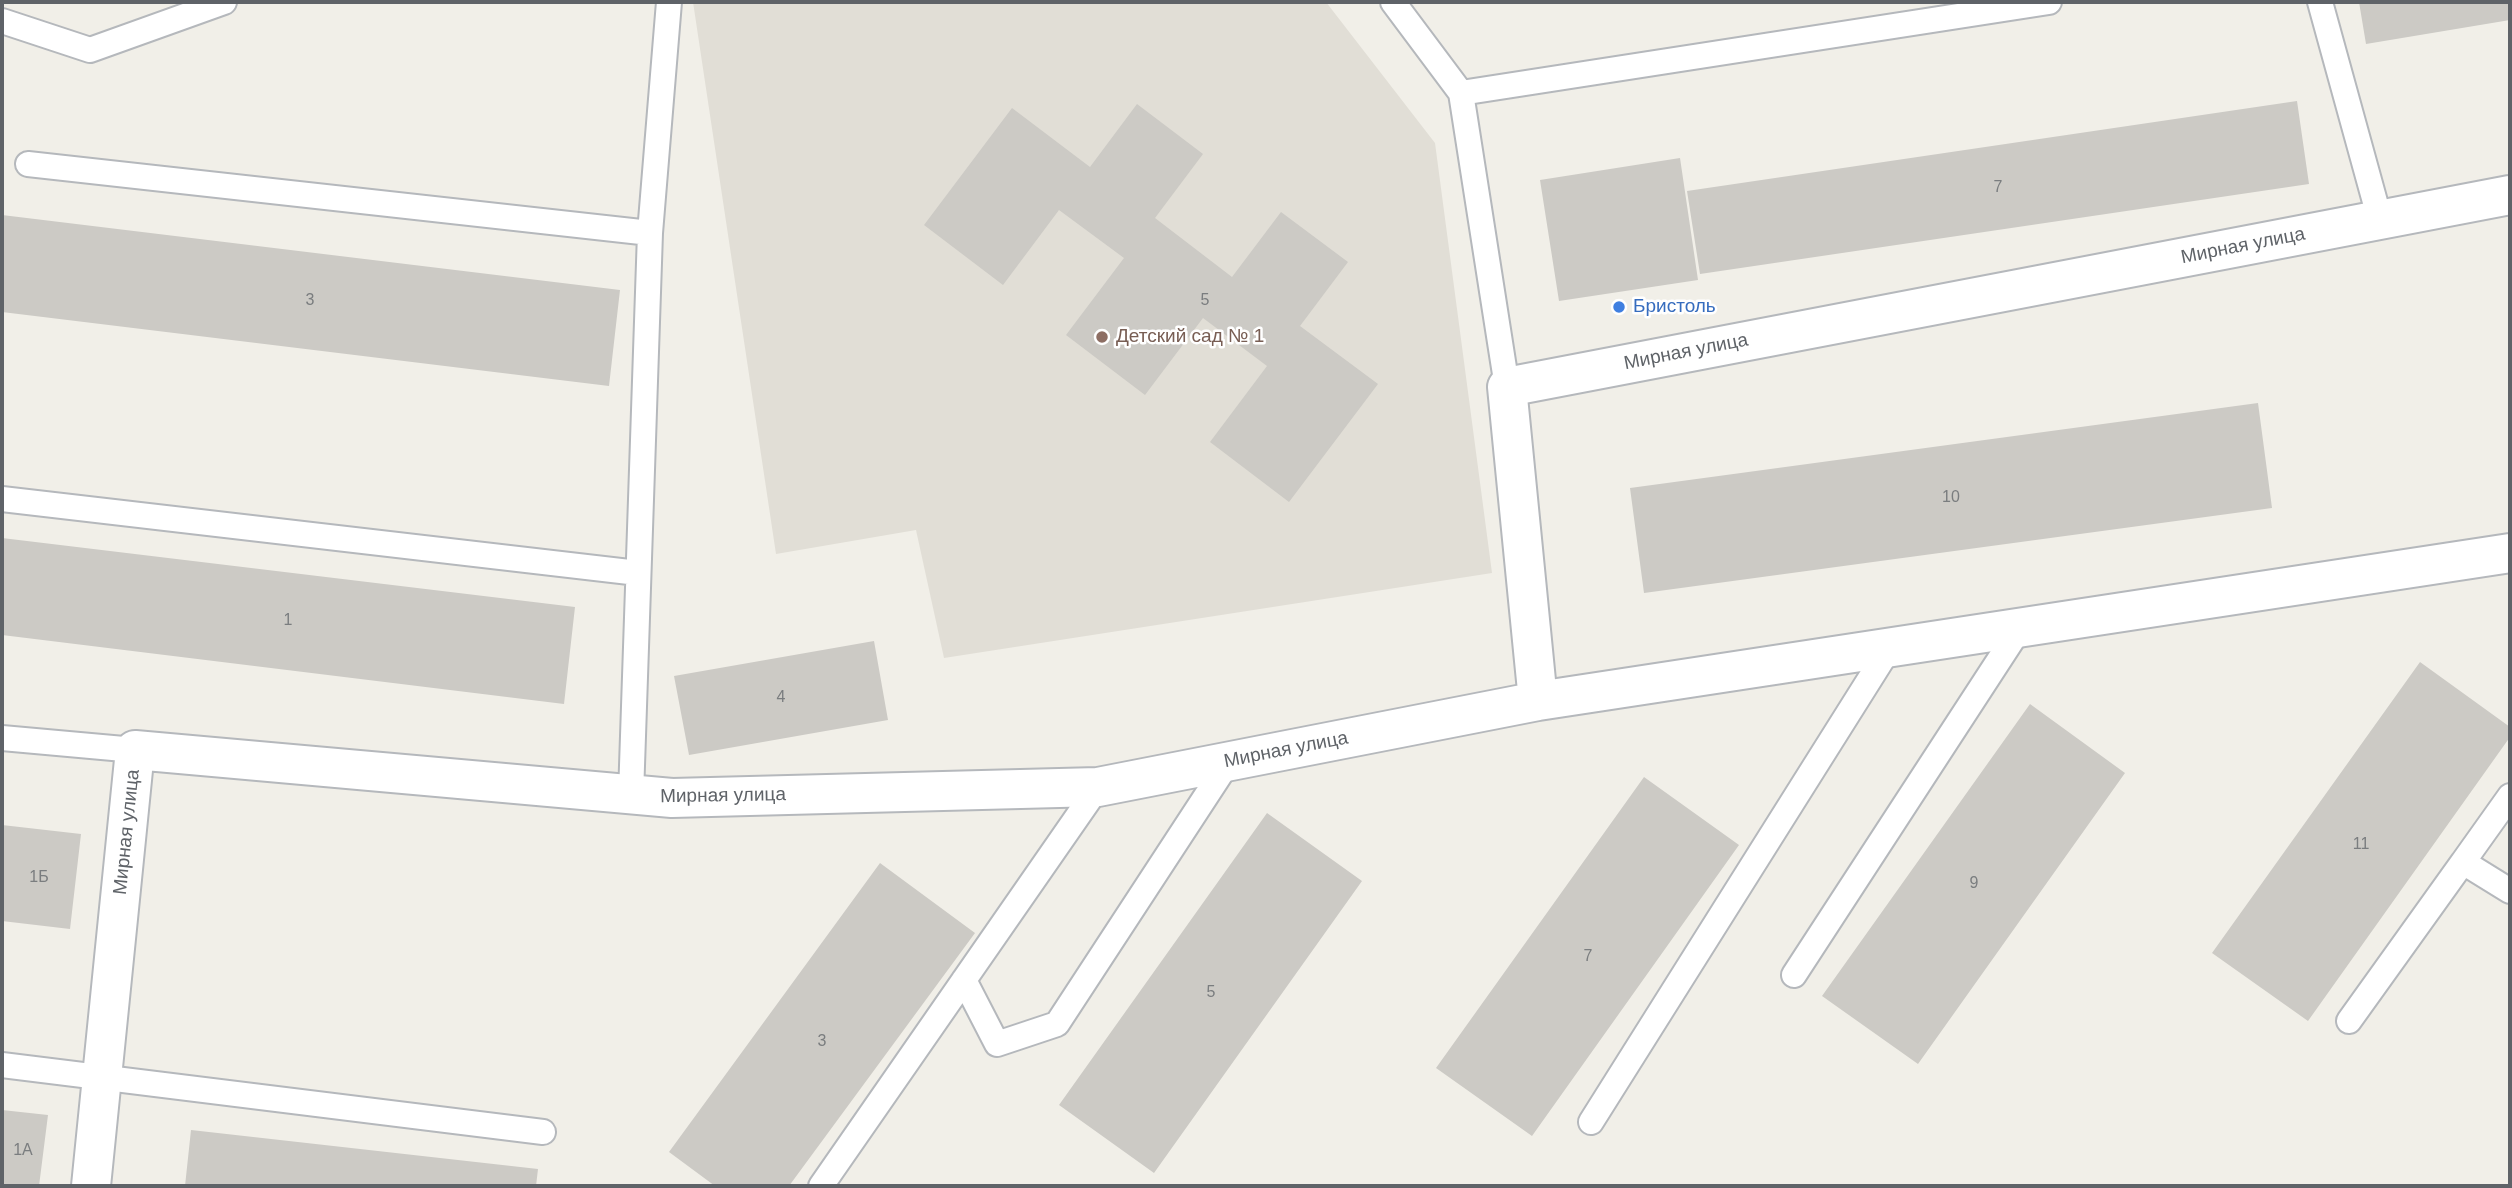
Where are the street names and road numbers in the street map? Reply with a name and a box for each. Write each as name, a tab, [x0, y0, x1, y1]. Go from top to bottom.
street label: Мирная улица	[2179, 223, 2307, 269]
street label: Мирная улица	[1622, 329, 1750, 375]
street label: Мирная улица	[1222, 727, 1350, 773]
street label: Мирная улица	[109, 768, 145, 896]
street label: Мирная улица	[660, 784, 786, 808]

